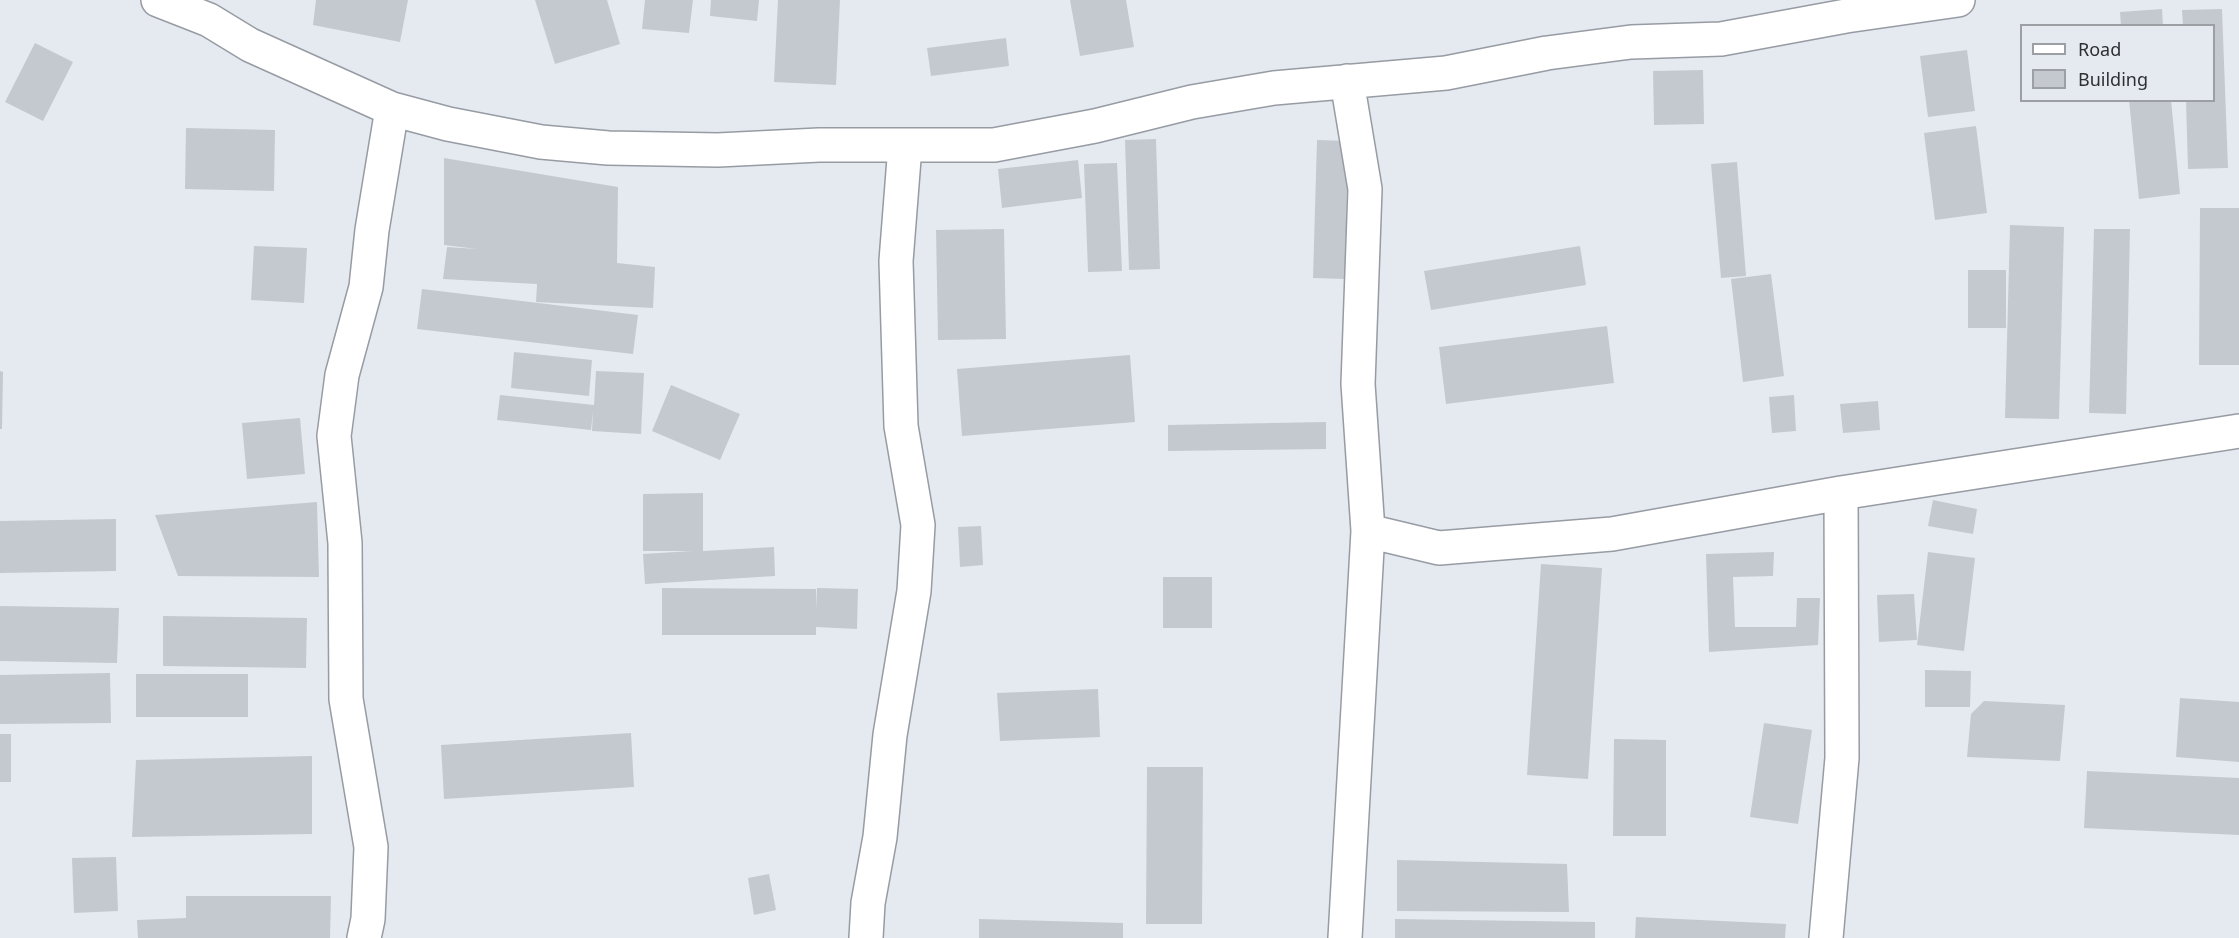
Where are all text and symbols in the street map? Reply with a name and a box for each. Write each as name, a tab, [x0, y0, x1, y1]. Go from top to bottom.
legend	[2020, 24, 2215, 102]
text: Road	[2078, 37, 2121, 61]
text: Building	[2078, 67, 2148, 91]

